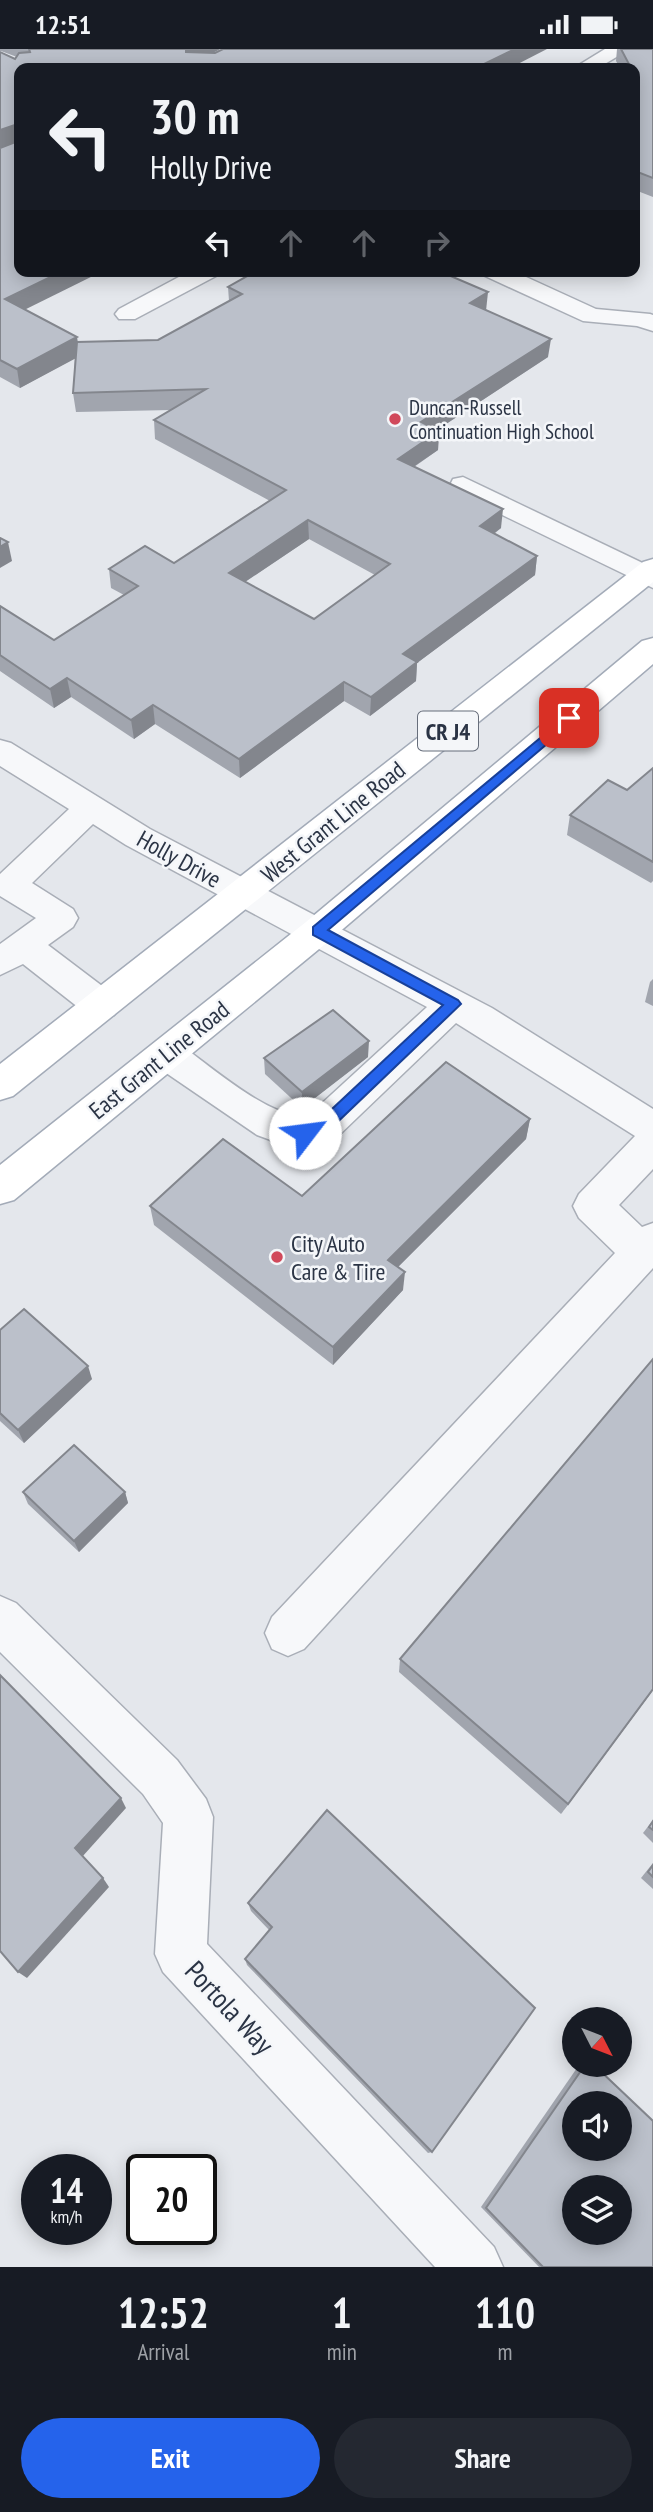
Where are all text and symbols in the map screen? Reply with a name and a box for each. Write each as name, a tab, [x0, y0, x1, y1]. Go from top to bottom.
text: 12:51	[35, 8, 91, 41]
text: 30 m	[150, 84, 239, 148]
icon: left	[35, 91, 126, 182]
text: Holly Drive	[150, 146, 272, 188]
icon: left	[199, 224, 237, 262]
icon: ahead	[272, 224, 310, 262]
icon: ahead	[345, 224, 383, 262]
icon: right	[418, 224, 456, 262]
place label: Duncan-Russell Continuation High School	[409, 394, 594, 445]
marker: Duncan-Russell Continuation High School	[387, 411, 403, 427]
pin	[539, 688, 599, 748]
icon: arrive	[550, 699, 588, 737]
road number: CR J4	[418, 711, 478, 751]
street label: West Grant Line Road	[255, 754, 411, 890]
street label: Holly Drive	[131, 823, 227, 895]
street label: East Grant Line Road	[83, 994, 235, 1126]
position arrow	[268, 1096, 342, 1170]
place label: City Auto Care & Tire	[291, 1228, 386, 1287]
marker: City Auto Care & Tire	[269, 1249, 285, 1265]
street label: Portola Way	[177, 1952, 283, 2062]
north arrow	[562, 2007, 632, 2077]
map controls	[562, 2007, 632, 2245]
button: sound	[562, 2091, 632, 2161]
speed limit sign: 20	[126, 2154, 217, 2245]
text: 14	[50, 2167, 83, 2213]
button: layers	[562, 2175, 632, 2245]
text: km/h	[51, 2205, 82, 2228]
text: 12:52	[118, 2285, 209, 2340]
text: 1	[332, 2285, 352, 2340]
text: 110	[475, 2285, 535, 2340]
text: Arrival	[137, 2337, 189, 2366]
text: min	[327, 2337, 357, 2366]
text: m	[497, 2337, 512, 2366]
button: Exit	[21, 2418, 320, 2498]
button: Share	[334, 2418, 632, 2498]

